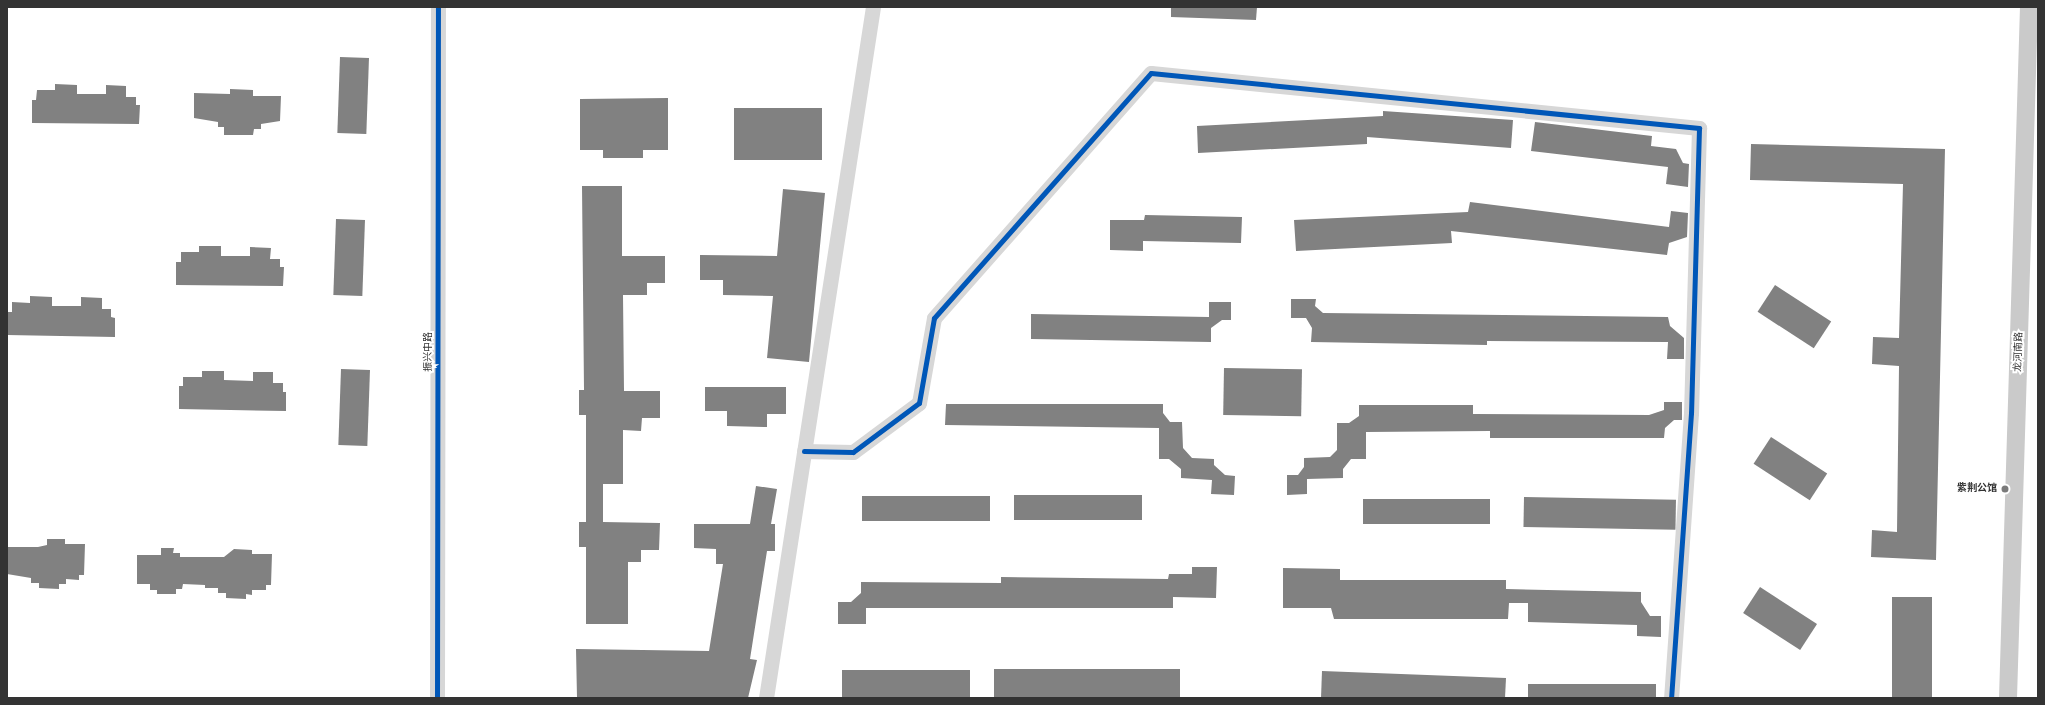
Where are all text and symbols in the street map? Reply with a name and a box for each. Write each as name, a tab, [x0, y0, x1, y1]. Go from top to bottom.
street label: 振兴中路	[423, 332, 435, 372]
street label: 龙河南路	[2012, 332, 2026, 372]
place label: 紫荆公馆	[1957, 483, 1997, 495]
marker: 紫荆公馆	[2000, 484, 2010, 494]

